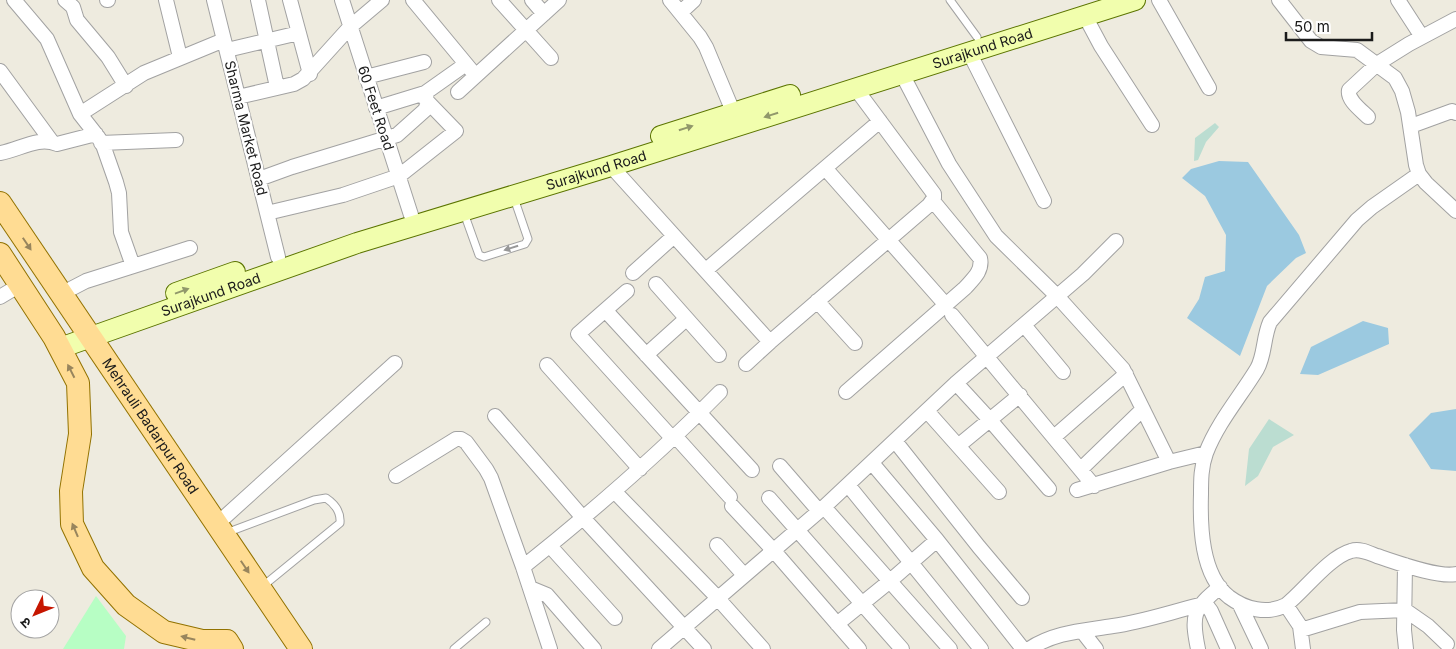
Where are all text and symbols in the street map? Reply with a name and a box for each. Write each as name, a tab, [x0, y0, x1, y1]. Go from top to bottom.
scale bar	[1286, 10, 1372, 42]
text: 50 m	[1294, 17, 1330, 36]
street label: Surajkund Road	[930, 24, 1035, 72]
street label: Sharma Market Road	[221, 59, 271, 197]
street label: 60 Feet Road	[355, 63, 398, 152]
one-way arrow	[764, 112, 779, 120]
one-way arrow	[679, 123, 694, 131]
street label: Surajkund Road	[544, 146, 648, 193]
one-way arrow	[22, 237, 32, 250]
one-way arrow	[503, 245, 518, 253]
street label: Surajkund Road	[159, 269, 263, 320]
one-way arrow	[175, 287, 190, 295]
street label: Mehrauli Badarpur Road	[99, 355, 203, 497]
one-way arrow	[67, 363, 75, 378]
one-way arrow	[71, 523, 79, 537]
one-way arrow	[240, 560, 250, 574]
north arrow	[10, 589, 60, 639]
text: उ	[16, 614, 34, 632]
one-way arrow	[180, 634, 195, 642]

